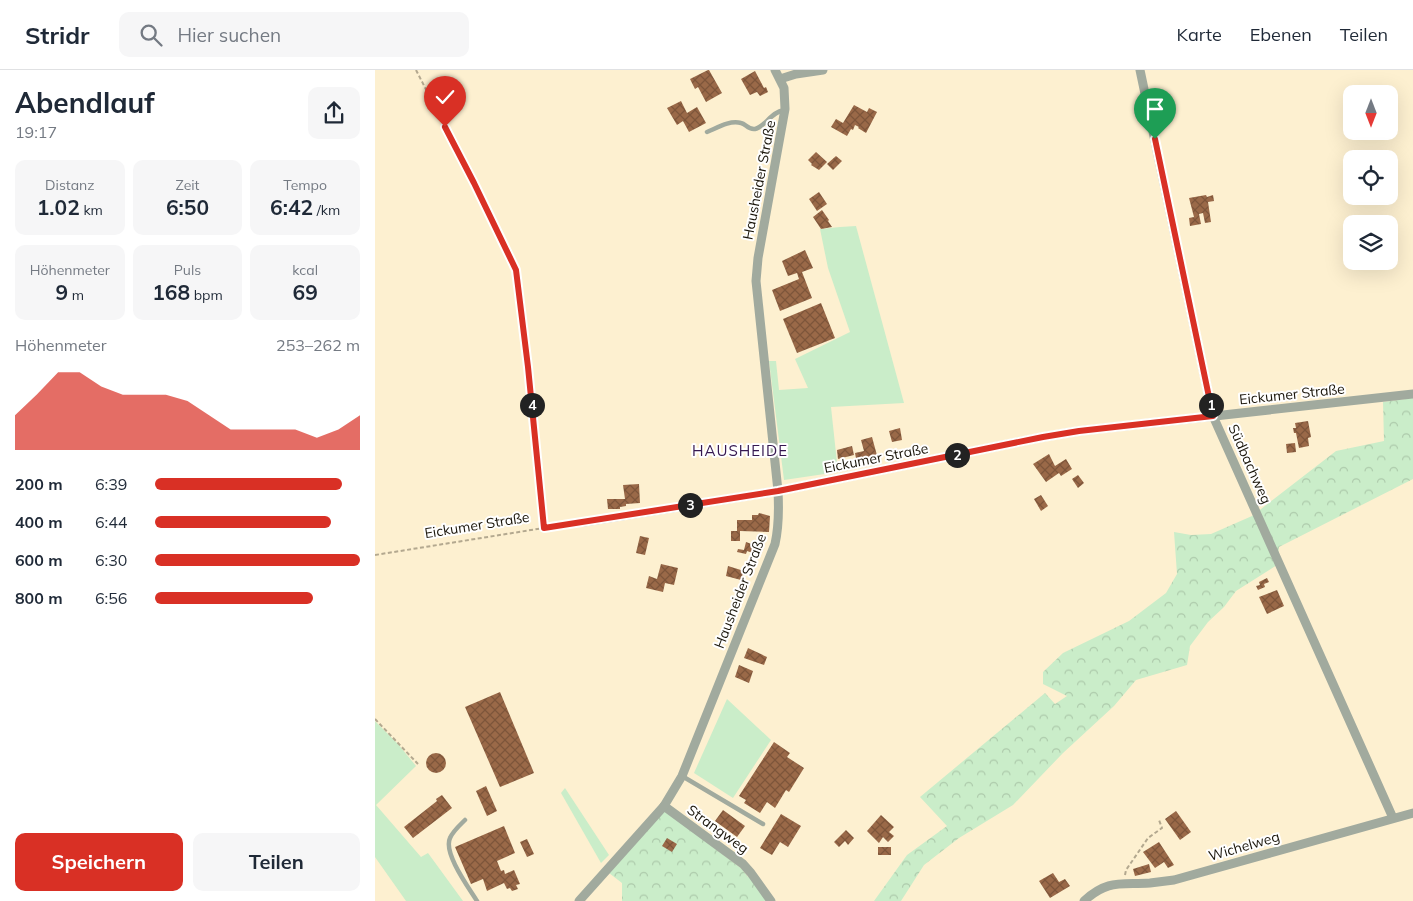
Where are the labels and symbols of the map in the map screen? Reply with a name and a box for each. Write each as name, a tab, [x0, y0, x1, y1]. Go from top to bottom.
pin	[424, 76, 466, 127]
north arrow	[1343, 85, 1397, 140]
pin	[1134, 88, 1176, 139]
street label: Hausheider Straße	[739, 119, 779, 241]
street label: Eickumer Straße	[1238, 380, 1346, 408]
pin: 4	[519, 392, 545, 418]
pin: 1	[1199, 392, 1223, 418]
street label: Südbachweg	[1224, 421, 1276, 507]
street label: Eickumer Straße	[822, 439, 930, 477]
district label: HAUSHEIDE	[692, 441, 788, 460]
pin: 2	[945, 442, 969, 468]
pin: 3	[677, 492, 703, 518]
street label: Eickumer Straße	[423, 508, 531, 542]
street label: Hausheider Straße	[710, 531, 770, 651]
street label: Strangweg	[684, 801, 752, 857]
street label: Wichelweg	[1206, 827, 1282, 865]

